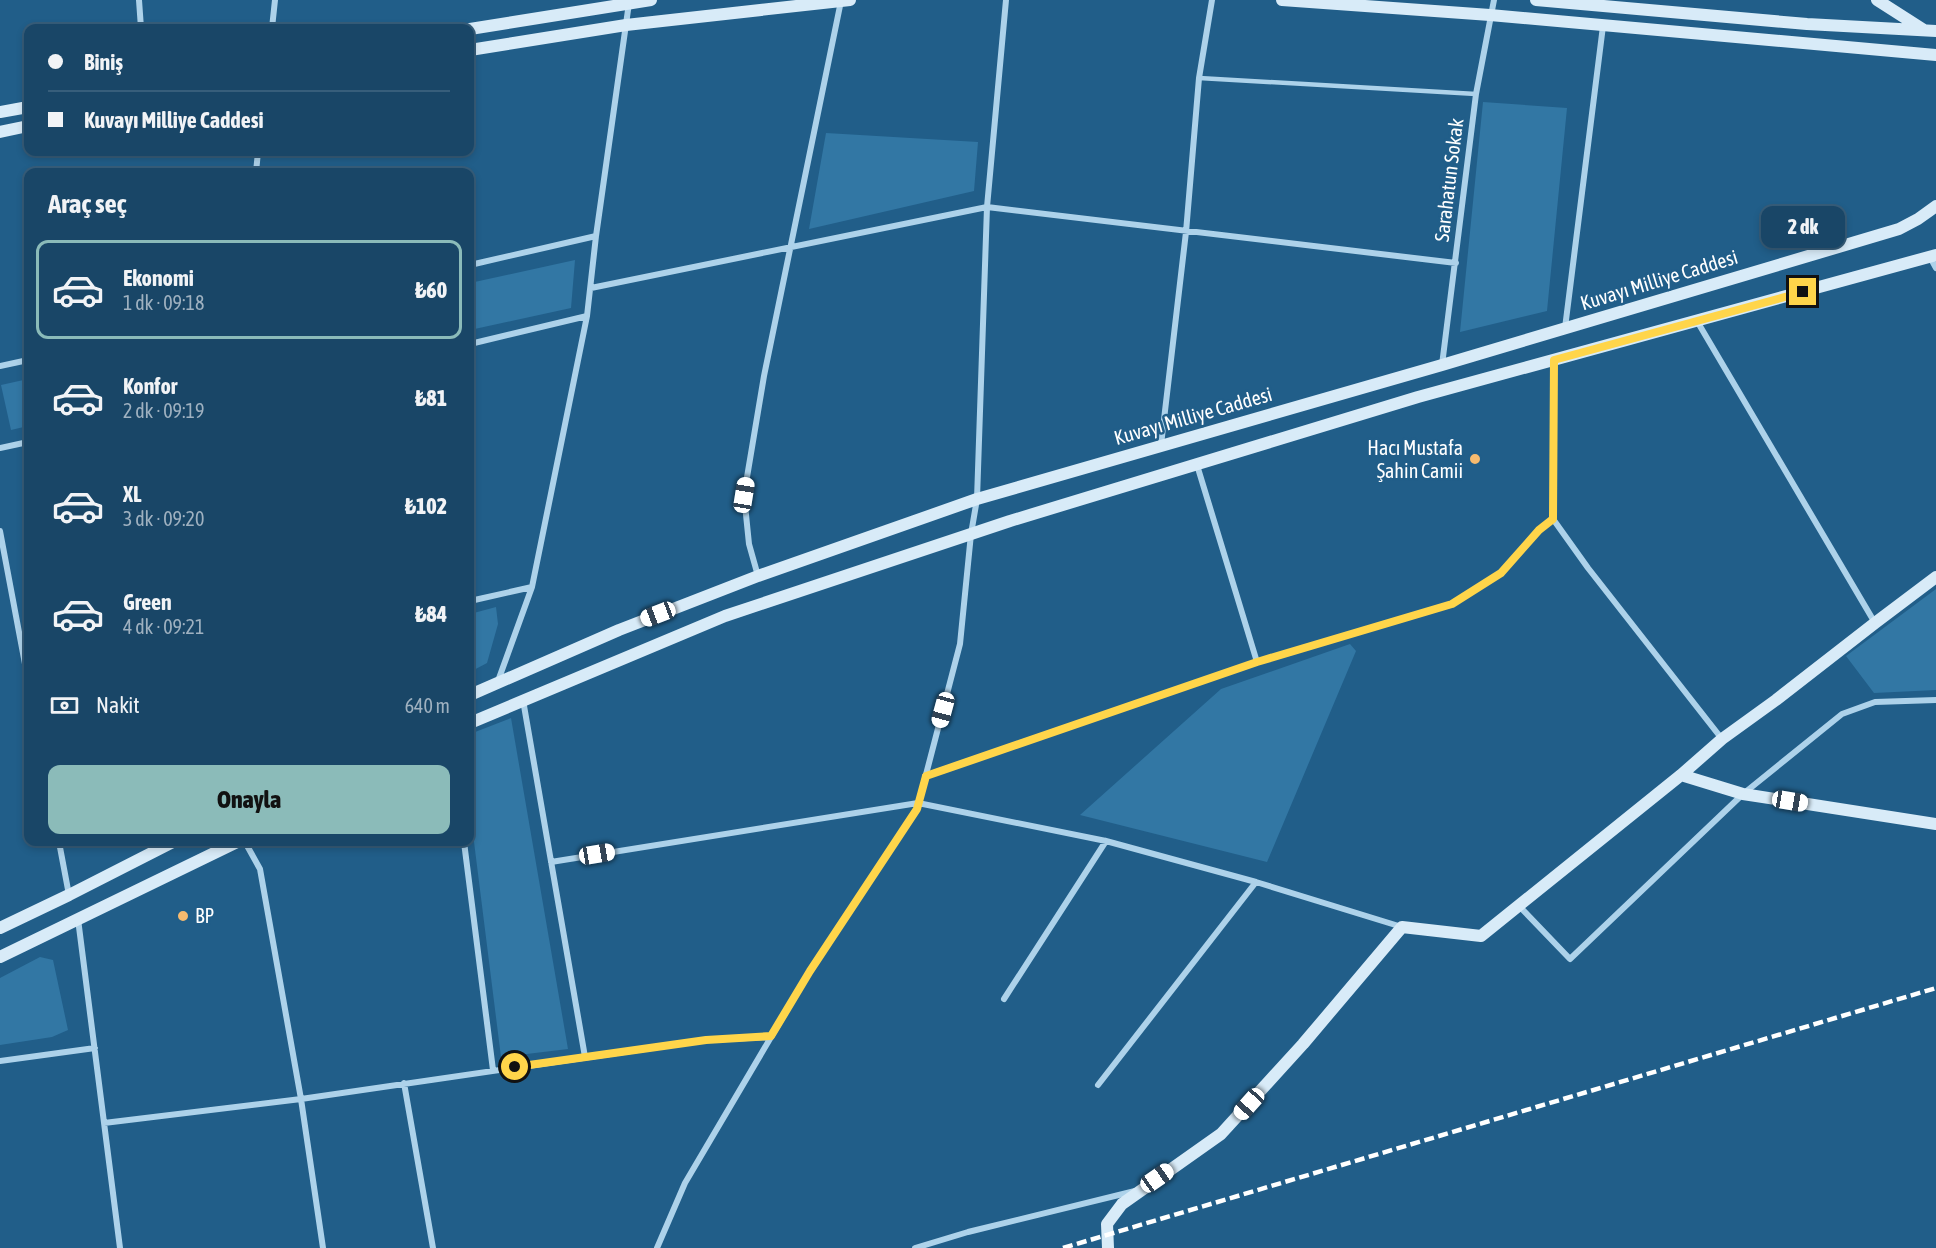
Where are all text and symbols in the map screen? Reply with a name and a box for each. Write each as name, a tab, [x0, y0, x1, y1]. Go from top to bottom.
text: Biniş	[84, 49, 123, 75]
text: Kuvayı Milliye Caddesi	[84, 107, 264, 133]
street label: Sarahatun Sokak	[1430, 117, 1468, 243]
text: Araç seç	[48, 188, 127, 219]
callout: 2 dk	[1761, 205, 1845, 247]
text: 2 dk	[1788, 215, 1818, 238]
street label: Kuvayı Milliye Caddesi	[1577, 245, 1740, 314]
icon: car	[51, 263, 105, 317]
text: Ekonomi	[123, 265, 194, 291]
text: ₺60	[415, 277, 447, 303]
route end	[1789, 278, 1816, 305]
text: 1 dk · 09:18	[123, 291, 204, 314]
icon: car	[51, 371, 105, 425]
text: Konfor	[123, 373, 177, 399]
street label: Kuvayı Milliye Caddesi	[1111, 382, 1274, 449]
text: ₺81	[415, 385, 447, 411]
text: 2 dk · 09:19	[123, 399, 204, 422]
place label: Hacı Mustafa Şahin Camii	[1367, 436, 1463, 482]
marker: Hacı Mustafa Şahin Camii	[1468, 452, 1482, 466]
car	[732, 476, 756, 514]
icon: car	[51, 479, 105, 533]
text: XL	[123, 481, 141, 507]
text: ₺102	[405, 493, 447, 519]
text: 3 dk · 09:20	[123, 507, 204, 530]
icon: car	[51, 587, 105, 641]
text: Green	[123, 589, 172, 615]
car	[638, 599, 678, 629]
text: ₺84	[415, 601, 447, 627]
text: 4 dk · 09:21	[123, 615, 204, 638]
icon: cash	[48, 689, 81, 722]
car	[930, 690, 956, 730]
text: Nakit	[96, 692, 140, 718]
text: 640 m	[405, 694, 450, 717]
button: Onayla	[48, 765, 450, 834]
car	[1771, 789, 1809, 813]
car	[578, 842, 616, 866]
place label: BP	[195, 904, 214, 927]
marker: BP	[176, 909, 190, 923]
route start	[501, 1053, 528, 1080]
car	[1230, 1085, 1268, 1123]
car	[1137, 1160, 1177, 1196]

